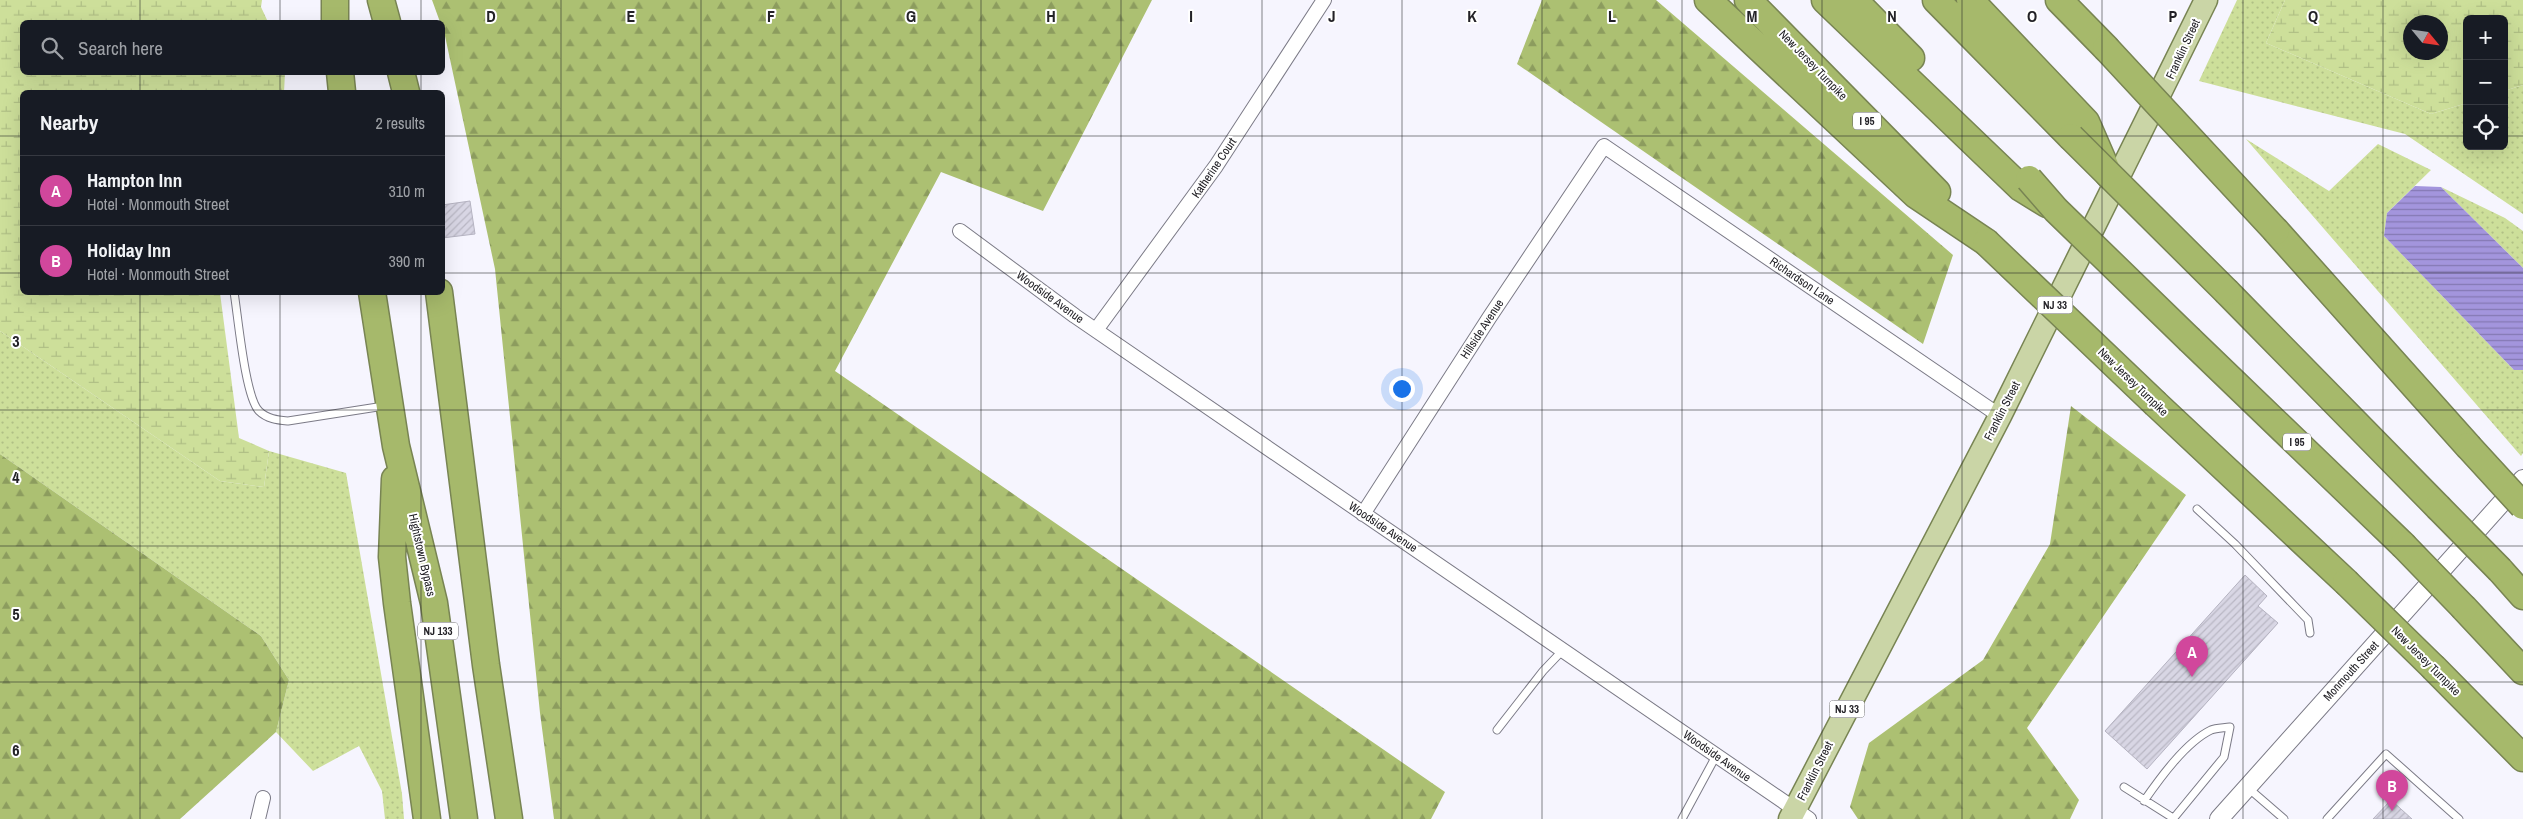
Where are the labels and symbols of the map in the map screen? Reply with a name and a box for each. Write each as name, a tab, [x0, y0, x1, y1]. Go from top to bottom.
text: D	[486, 5, 496, 27]
text: E	[627, 5, 636, 27]
text: F	[767, 5, 775, 27]
text: G	[906, 5, 916, 27]
text: H	[1046, 5, 1056, 27]
text: I	[1189, 5, 1193, 27]
text: J	[1328, 5, 1336, 27]
text: K	[1467, 5, 1477, 27]
text: L	[1608, 5, 1616, 27]
text: M	[1747, 5, 1758, 27]
text: N	[1887, 5, 1897, 27]
text: O	[2027, 5, 2037, 27]
text: P	[2169, 5, 2178, 27]
text: Q	[2308, 5, 2318, 27]
north arrow	[2403, 15, 2448, 60]
street label: Franklin Street	[2162, 16, 2204, 82]
street label: New Jersey Turnpike	[1775, 26, 1851, 104]
road number: I 95	[1853, 112, 1881, 130]
street label: Katherine Court	[1188, 135, 1240, 201]
street label: Richardson Lane	[1766, 253, 1838, 309]
street label: Woodside Avenue	[1013, 267, 1087, 327]
street label: Hillside Avenue	[1457, 296, 1507, 362]
road number: NJ 33	[2038, 296, 2072, 314]
text: 3	[12, 330, 20, 352]
street label: New Jersey Turnpike	[2094, 344, 2172, 420]
your location	[1389, 376, 1415, 402]
street label: Franklin Street	[1980, 378, 2024, 443]
road number: I 95	[2283, 434, 2311, 451]
text: 4	[12, 466, 20, 488]
street label: Woodside Avenue	[1346, 498, 1420, 556]
street label: Hightstown Bypass	[405, 512, 439, 598]
text: 5	[12, 603, 20, 625]
road number: NJ 133	[418, 622, 458, 640]
street label: New Jersey Turnpike	[2388, 623, 2464, 699]
pin: A	[2176, 636, 2208, 677]
street label: Monmouth Street	[2320, 637, 2382, 704]
road number: NJ 33	[1830, 701, 1864, 718]
street label: Woodside Avenue	[1680, 727, 1754, 785]
street label: Franklin Street	[1793, 738, 1837, 803]
text: 6	[12, 739, 20, 761]
pin: B	[2376, 770, 2408, 811]

